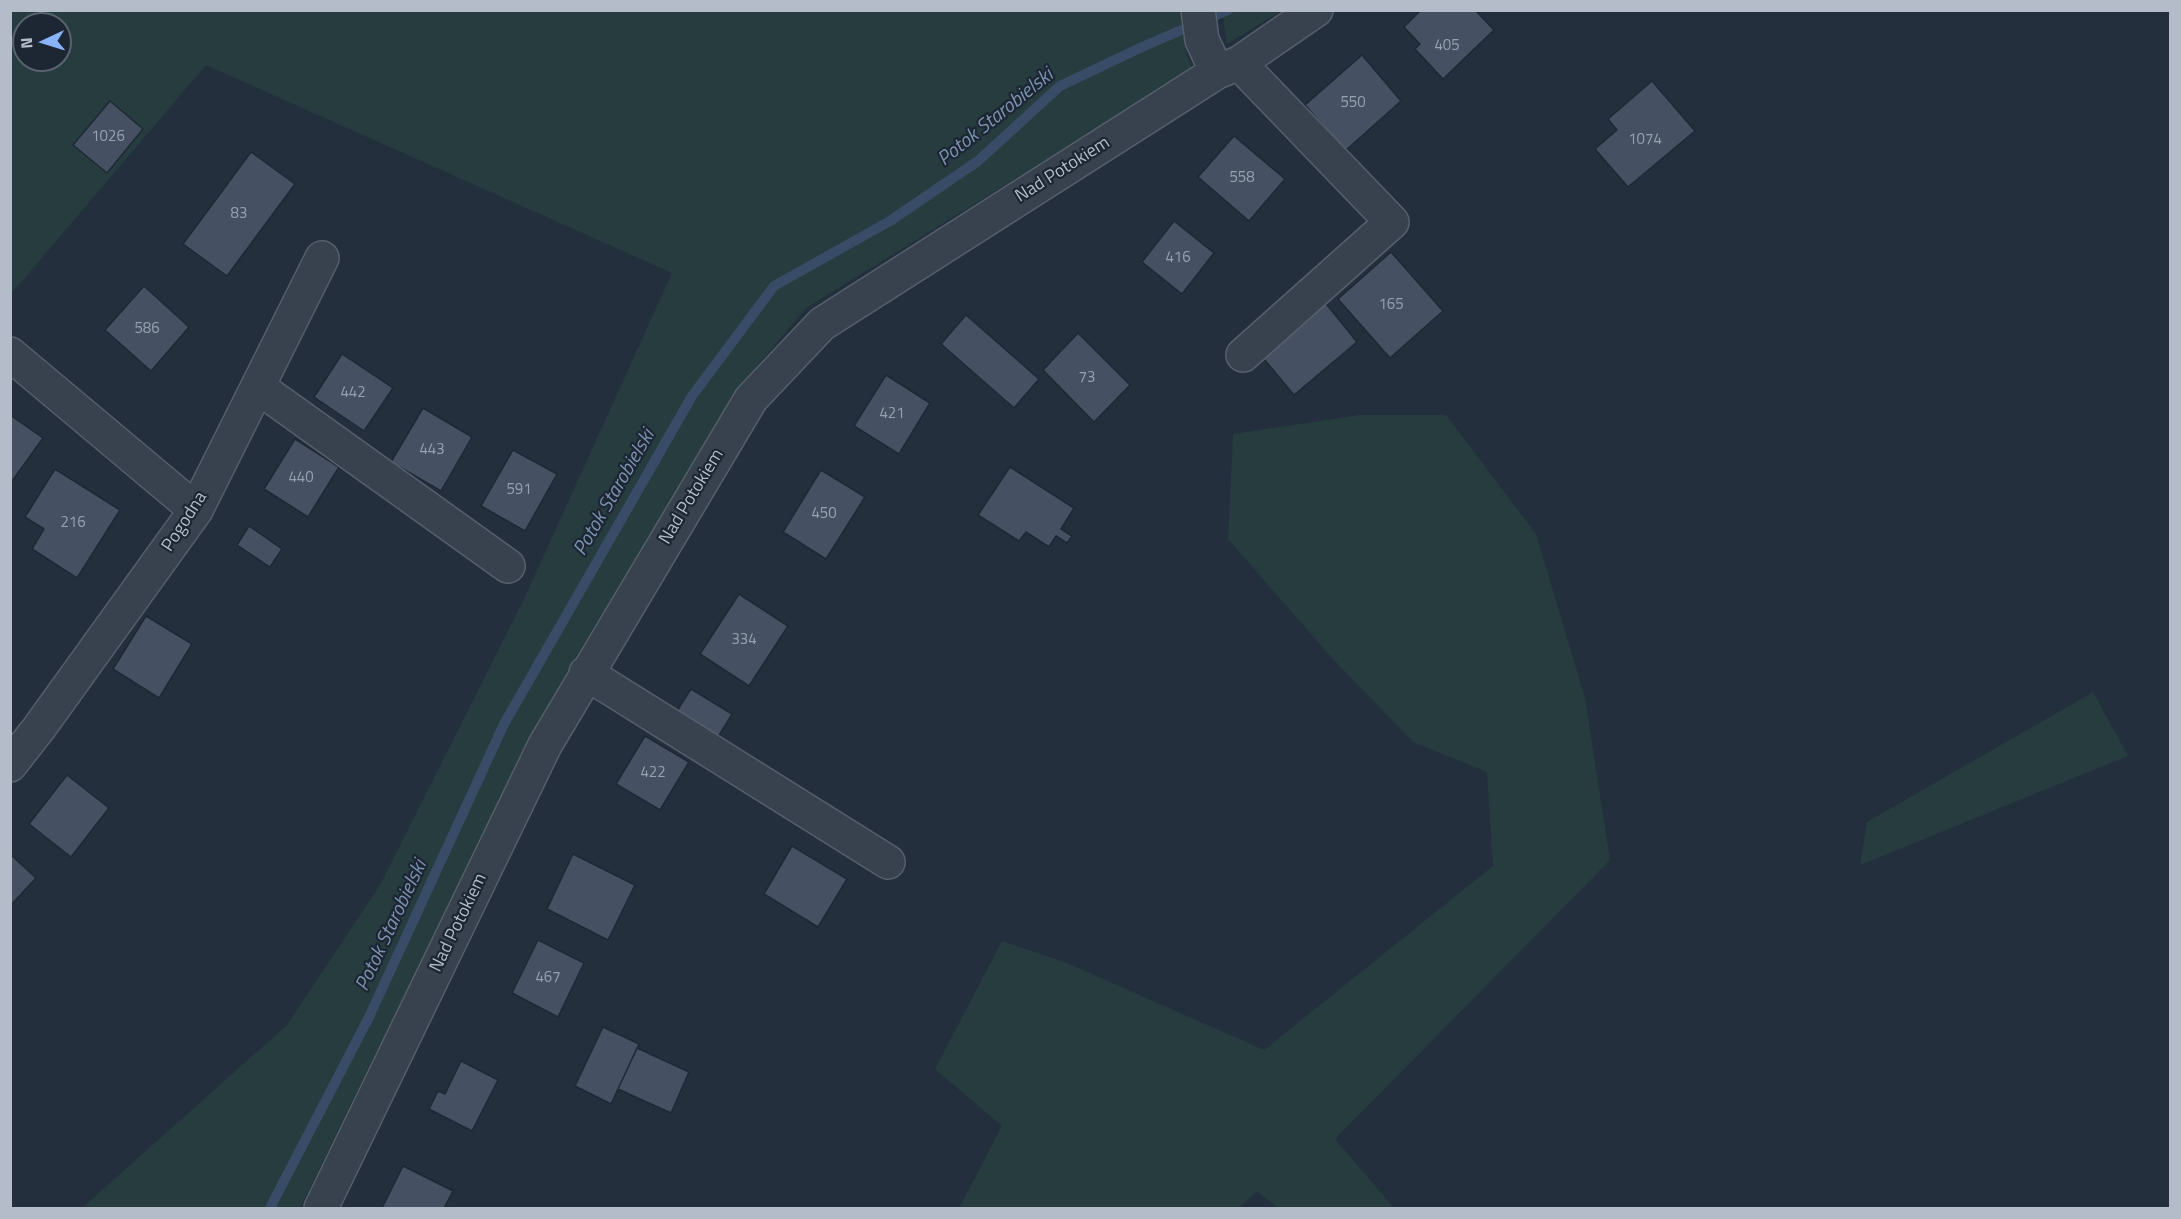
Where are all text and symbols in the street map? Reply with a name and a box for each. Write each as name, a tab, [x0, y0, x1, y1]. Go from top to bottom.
north arrow	[12, 12, 72, 72]
text: N	[14, 37, 38, 49]
house number: 405	[1434, 37, 1460, 55]
water label: Potok Starobielski	[933, 64, 1059, 172]
house number: 550	[1340, 94, 1366, 112]
house number: 1026	[91, 128, 125, 146]
house number: 1074	[1628, 131, 1662, 149]
street label: Nad Potokiem	[1012, 132, 1114, 208]
house number: 558	[1229, 169, 1255, 187]
house number: 83	[231, 205, 247, 223]
house number: 416	[1165, 249, 1191, 267]
house number: 165	[1378, 296, 1404, 314]
house number: 586	[134, 320, 160, 338]
house number: 73	[1079, 369, 1095, 387]
house number: 442	[340, 384, 366, 402]
house number: 421	[879, 405, 905, 423]
water label: Potok Starobielski	[569, 426, 661, 560]
house number: 443	[419, 441, 445, 459]
street label: Nad Potokiem	[655, 445, 729, 549]
house number: 440	[288, 469, 314, 487]
house number: 591	[506, 481, 532, 499]
street label: Pogodna	[158, 488, 212, 556]
house number: 450	[811, 505, 837, 523]
house number: 216	[60, 514, 86, 532]
house number: 334	[731, 631, 757, 649]
house number: 422	[640, 764, 666, 782]
water label: Potok Starobielski	[351, 857, 433, 995]
street label: Nad Potokiem	[426, 870, 492, 976]
house number: 467	[535, 969, 561, 987]

